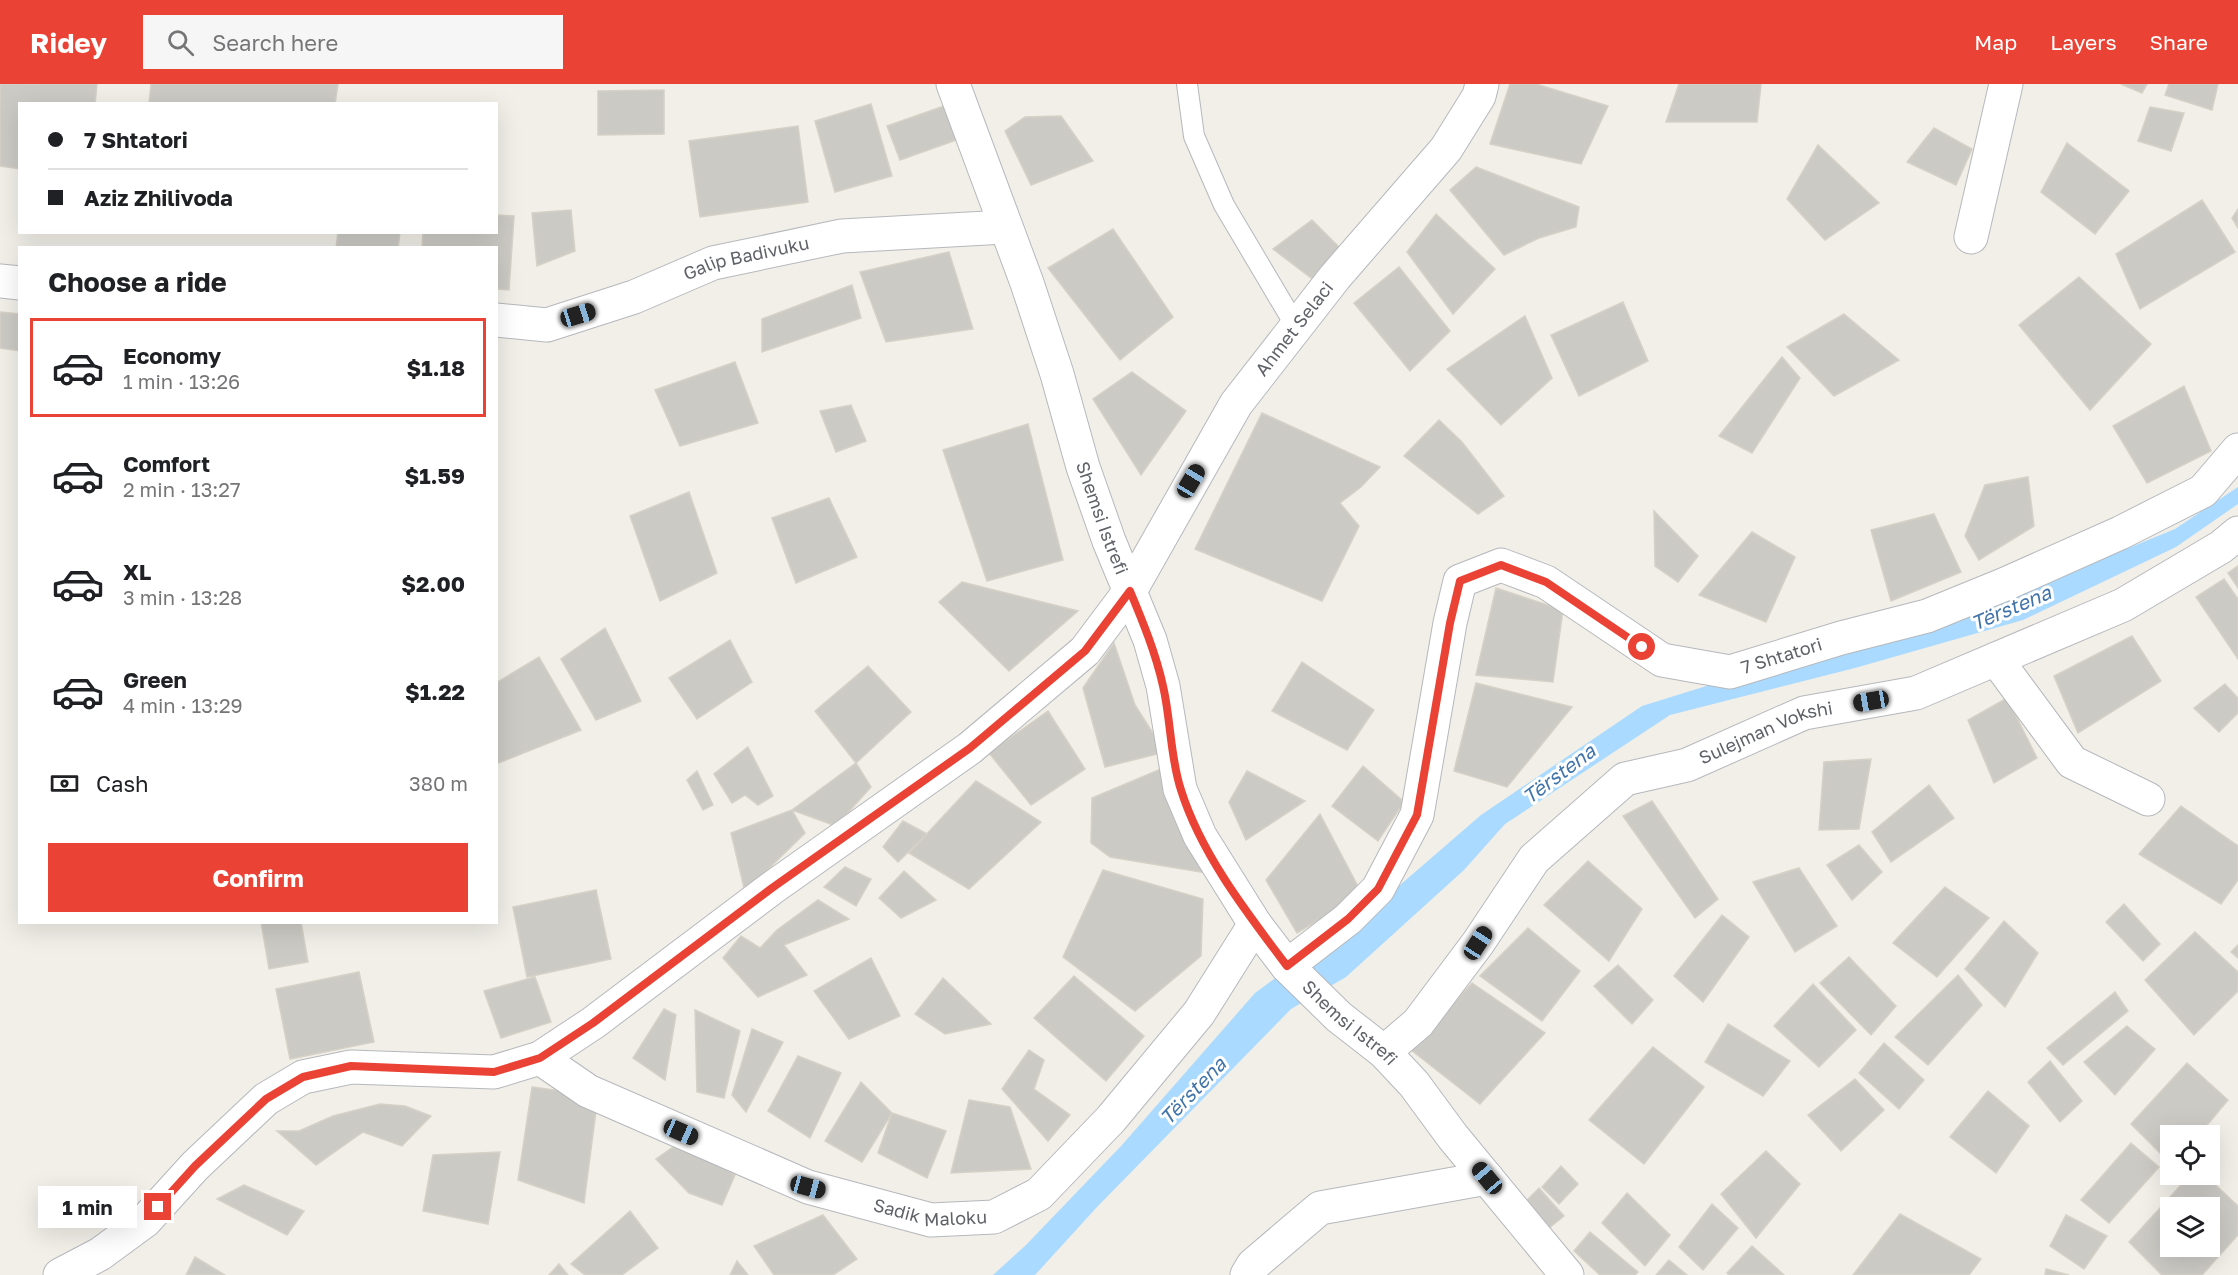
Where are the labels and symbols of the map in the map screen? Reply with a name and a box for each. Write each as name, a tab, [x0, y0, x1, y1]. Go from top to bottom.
street label: Galip Badivuku	[680, 231, 811, 285]
street label: Ahmet Selaci	[1250, 277, 1337, 380]
car	[558, 301, 598, 329]
street label: Shemsi Istrefi	[1072, 458, 1134, 577]
car	[1174, 461, 1208, 501]
water label: Tërstena	[1967, 579, 2055, 635]
street label: 7 Shtatori	[1738, 632, 1824, 678]
route start	[1628, 633, 1655, 660]
car	[1852, 689, 1890, 713]
street label: Sulejman Vokshi	[1695, 696, 1834, 768]
water label: Tërstena	[1517, 738, 1600, 808]
car	[1461, 923, 1495, 963]
street label: Shemsi Istrefi	[1298, 975, 1403, 1069]
water label: Tërstena	[1154, 1051, 1231, 1129]
car	[661, 1116, 701, 1148]
car	[1469, 1158, 1505, 1198]
car	[788, 1174, 828, 1200]
callout: 1 min	[38, 1186, 137, 1228]
route end	[144, 1193, 171, 1220]
street label: Sadik Maloku	[871, 1193, 987, 1230]

